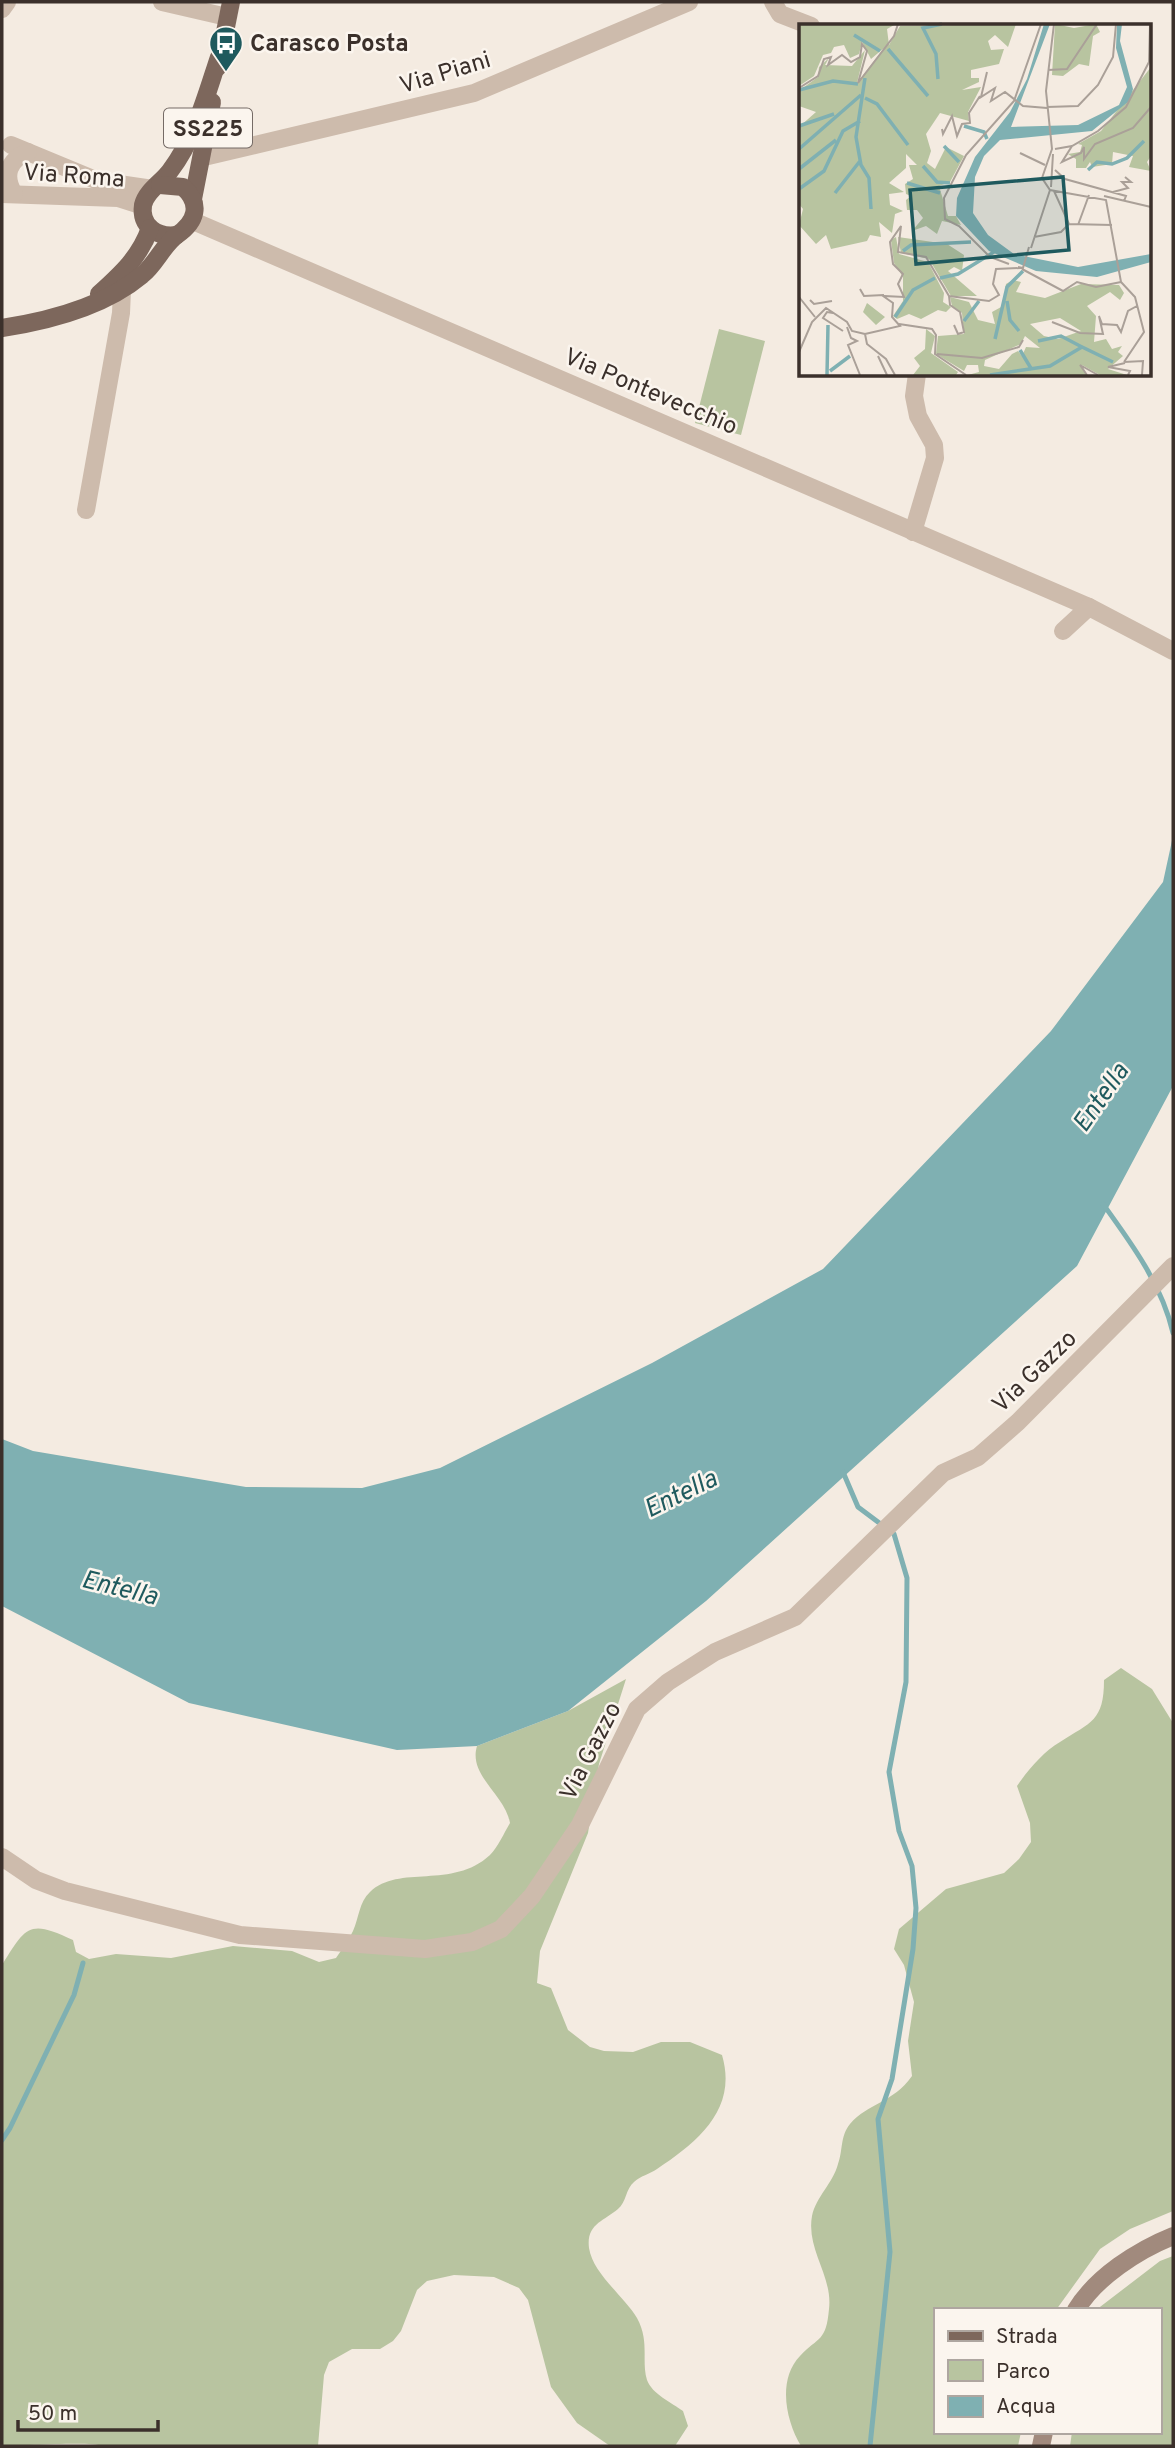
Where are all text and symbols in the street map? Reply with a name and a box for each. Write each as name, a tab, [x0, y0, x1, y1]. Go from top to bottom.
bus stop icon: Carasco Posta	[207, 24, 245, 73]
inset map	[799, 24, 1150, 376]
place label: Carasco Posta	[250, 30, 409, 60]
street label: Via Piani	[396, 46, 495, 102]
road number: SS225	[164, 108, 252, 148]
street label: Via Roma	[22, 158, 126, 196]
street label: Via Pontevecchio	[559, 343, 741, 443]
water label: Entella	[1066, 1057, 1138, 1140]
street label: Via Gazzo	[987, 1325, 1084, 1420]
water label: Entella	[639, 1463, 724, 1527]
water label: Entella	[78, 1564, 161, 1615]
street label: Via Gazzo	[554, 1698, 629, 1806]
legend	[934, 2308, 1161, 2434]
text: Strada	[996, 2324, 1057, 2351]
text: Parco	[996, 2359, 1050, 2386]
scale bar	[18, 2388, 158, 2432]
text: Acqua	[996, 2394, 1056, 2421]
text: 50 m	[28, 2401, 77, 2428]

